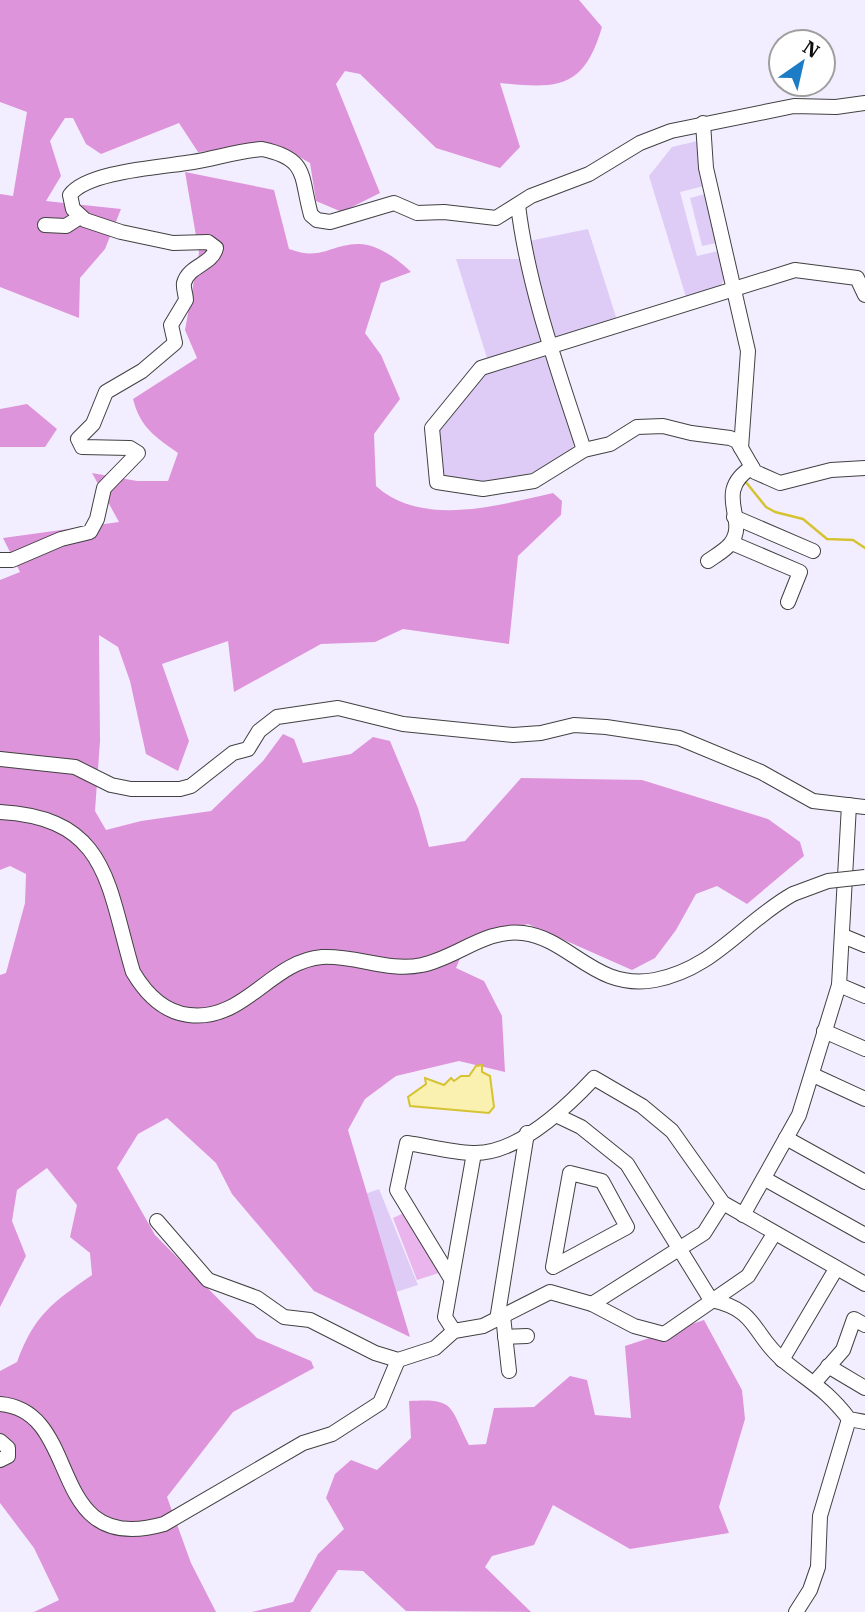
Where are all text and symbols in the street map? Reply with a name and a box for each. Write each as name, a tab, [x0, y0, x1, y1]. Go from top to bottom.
north arrow	[767, 28, 837, 98]
text: N	[799, 35, 824, 63]

